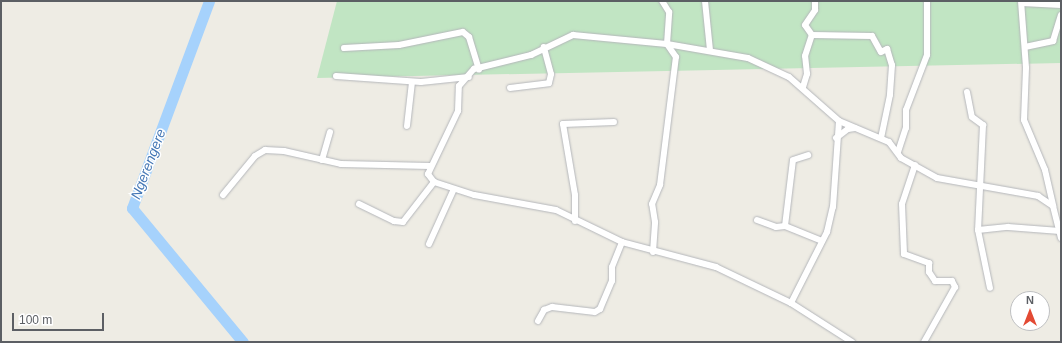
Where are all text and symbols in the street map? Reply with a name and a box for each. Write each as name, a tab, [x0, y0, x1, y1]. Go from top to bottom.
water label: Ngerengere	[127, 126, 169, 202]
north arrow	[1010, 291, 1050, 331]
text: N	[1026, 294, 1034, 306]
scale bar	[14, 305, 106, 331]
text: 100 m	[19, 313, 52, 327]

